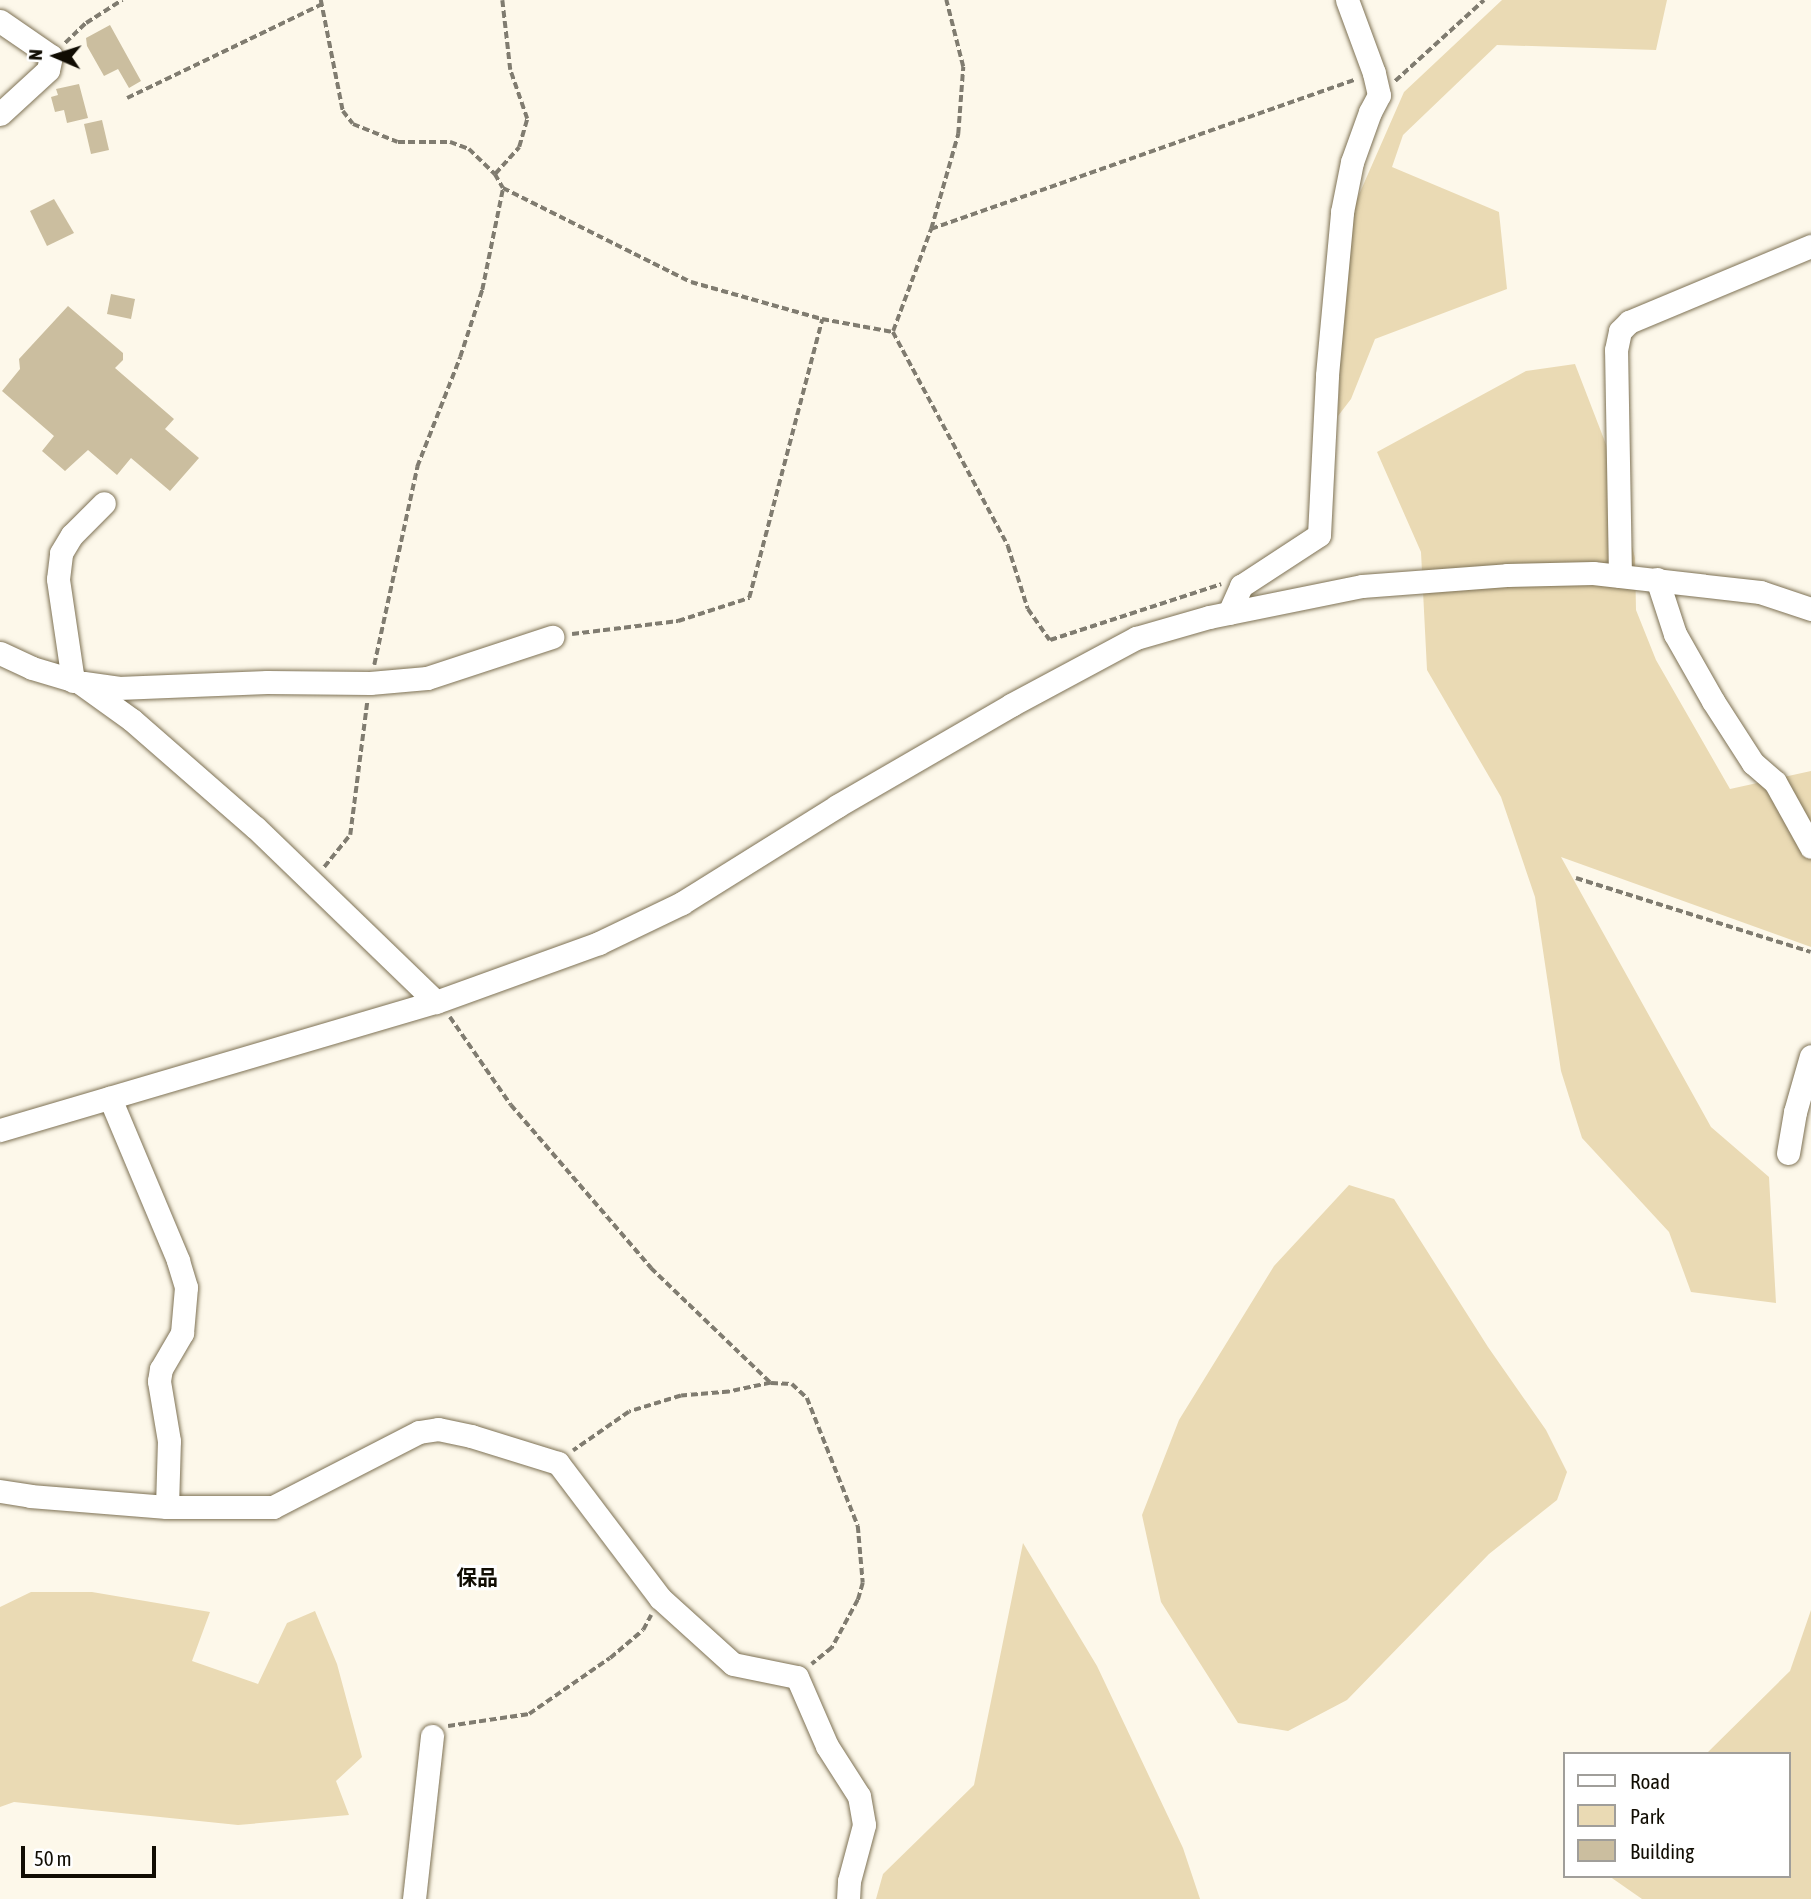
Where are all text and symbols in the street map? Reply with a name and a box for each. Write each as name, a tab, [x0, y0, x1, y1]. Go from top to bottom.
north arrow	[21, 21, 91, 91]
text: N	[24, 49, 46, 61]
district label: 保品	[456, 1564, 498, 1590]
legend	[1562, 1752, 1790, 1878]
text: Road	[1630, 1769, 1670, 1793]
text: Park	[1630, 1804, 1665, 1828]
scale bar	[24, 1832, 159, 1876]
text: Building	[1630, 1839, 1694, 1863]
text: 50 m	[34, 1846, 72, 1870]

